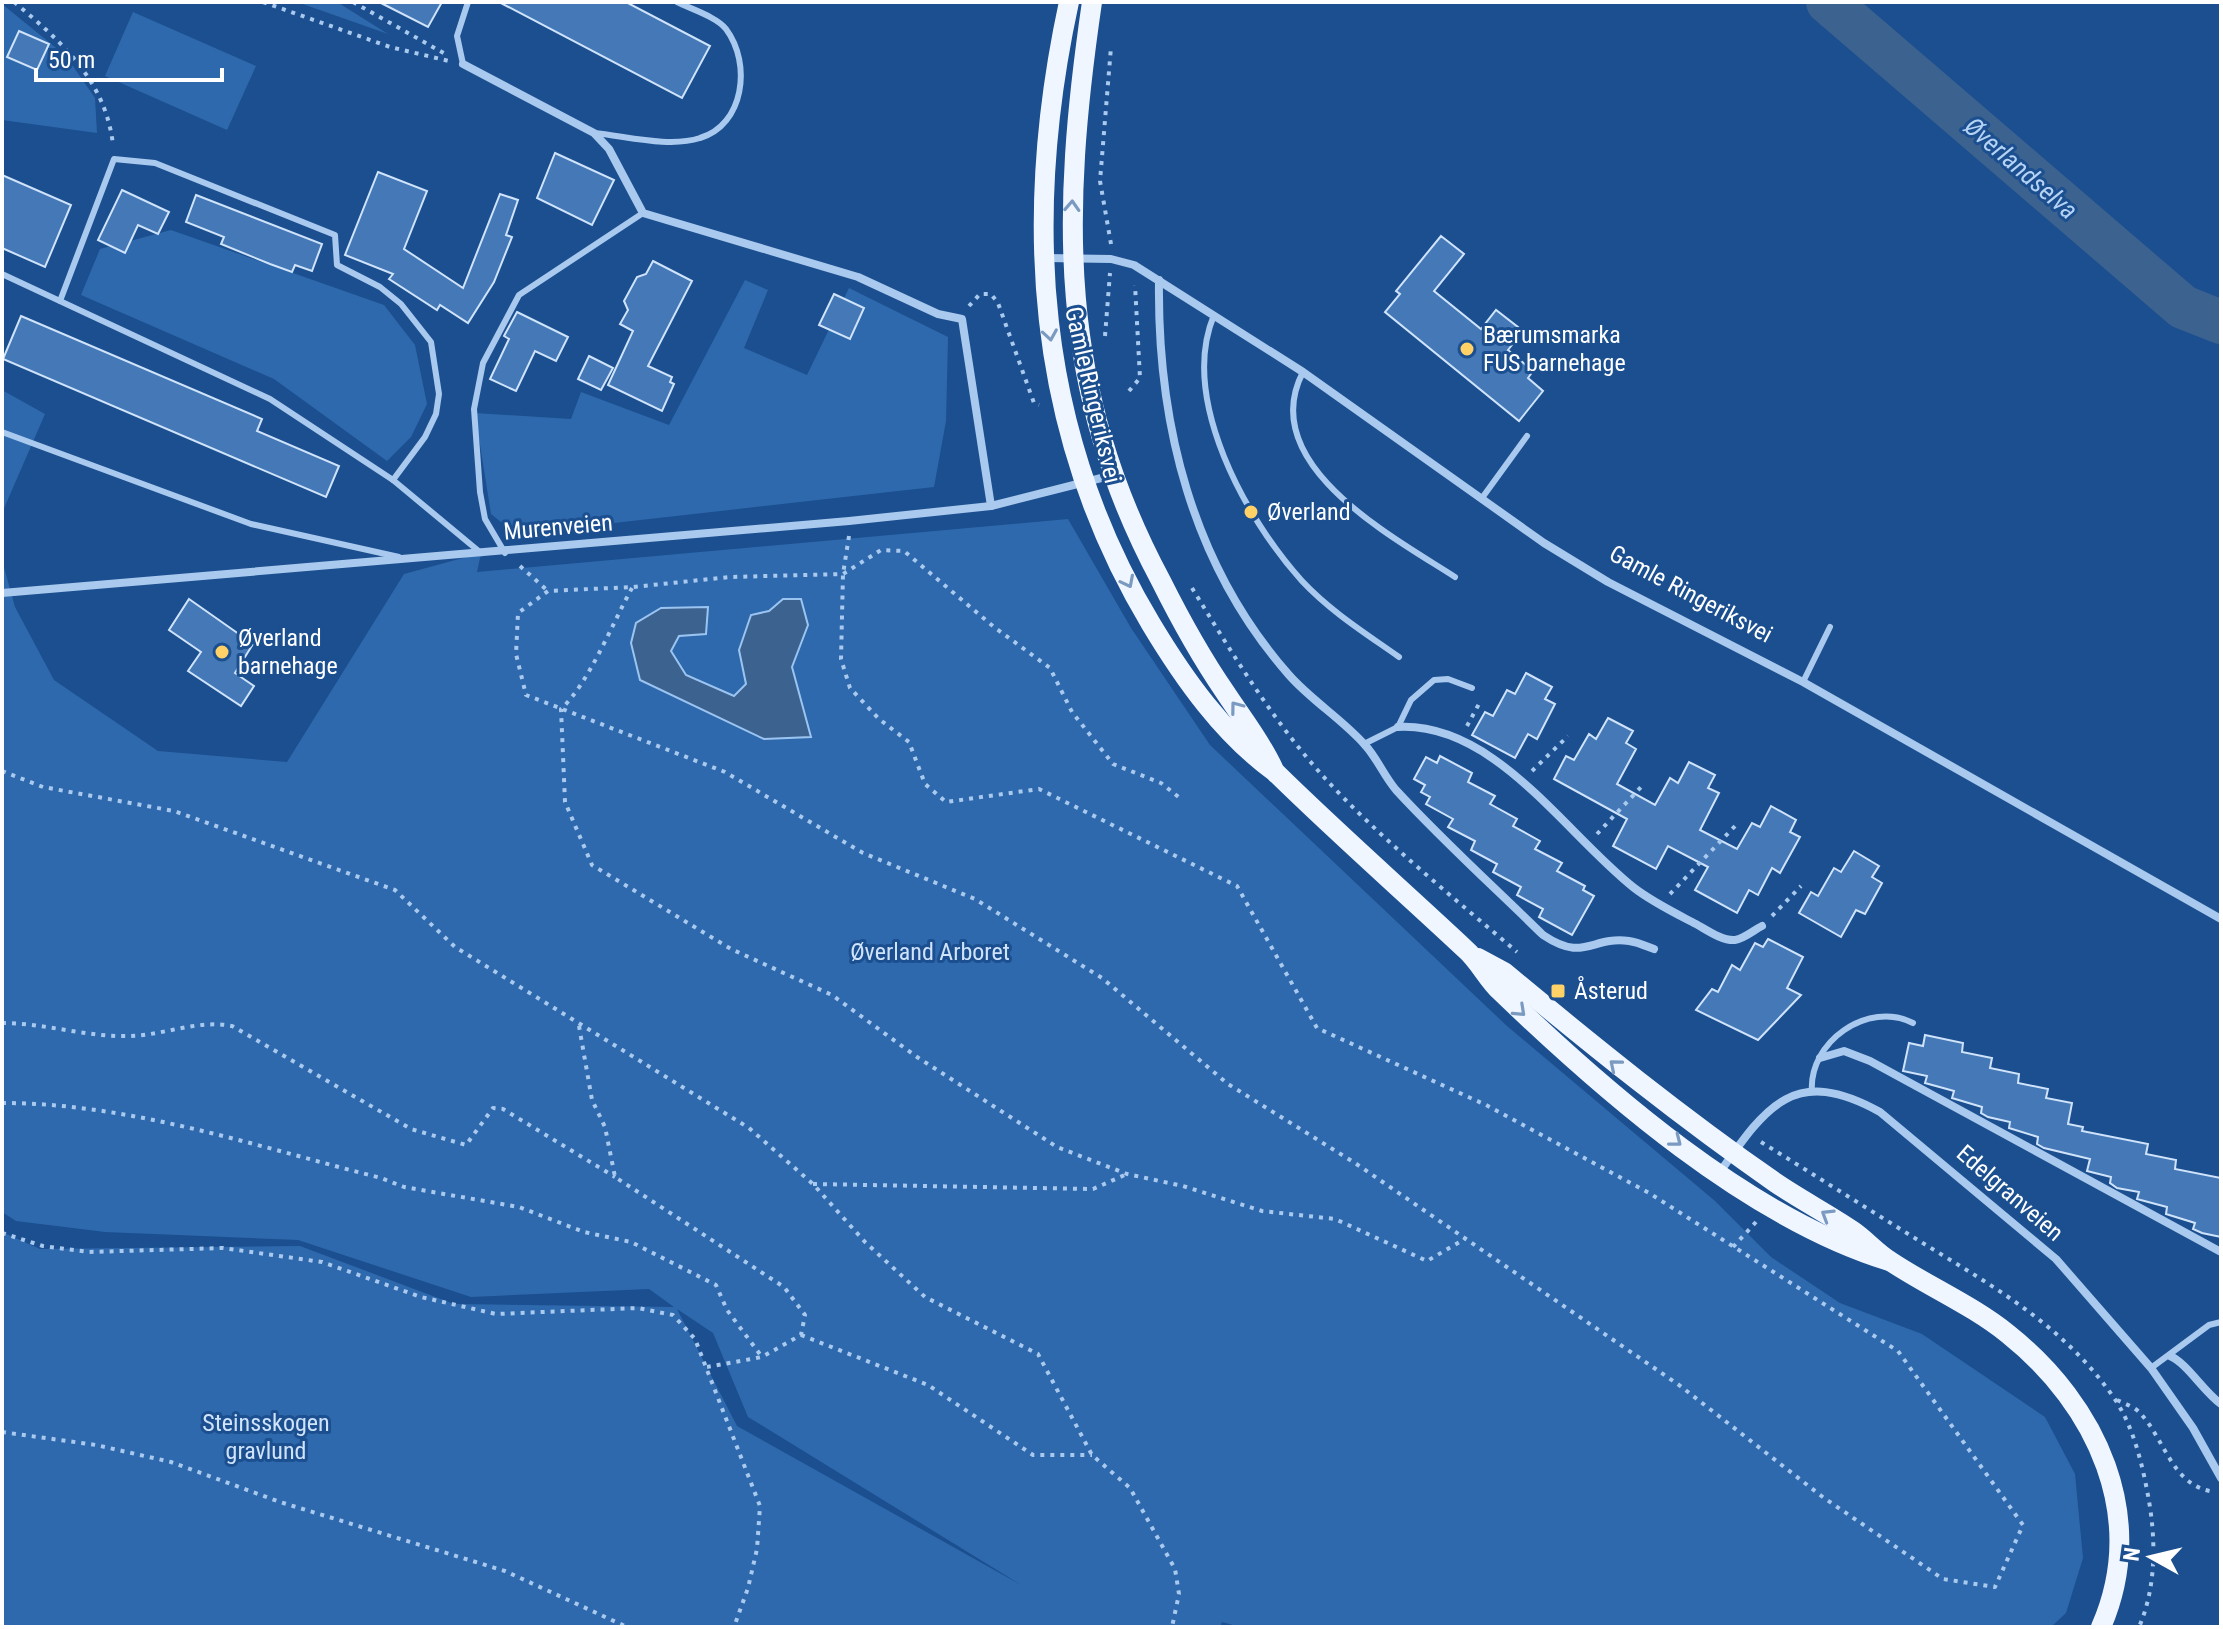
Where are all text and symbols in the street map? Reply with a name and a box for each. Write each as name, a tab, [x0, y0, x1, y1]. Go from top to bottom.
scale bar	[36, 32, 222, 82]
text: 50 m	[48, 46, 95, 74]
water label: Øverlandselva	[1958, 111, 2084, 225]
one-way arrow	[1063, 199, 1080, 212]
street label: Gamle Ringeriksvei	[1059, 304, 1127, 486]
place label: Bærumsmarka FUS barnehage	[1483, 321, 1626, 377]
one-way arrow	[1041, 329, 1058, 342]
marker: Bærumsmarka FUS barnehage	[1458, 340, 1476, 358]
place label: Øverland	[1267, 498, 1351, 526]
marker: Øverland	[1242, 503, 1260, 521]
street label: Murenveien	[502, 508, 614, 546]
street label: Gamle Ringeriksvei	[1605, 539, 1777, 649]
one-way arrow	[1118, 574, 1133, 589]
place label: Øverland barnehage	[238, 624, 338, 680]
marker: Øverland barnehage	[213, 643, 231, 661]
one-way arrow	[1232, 701, 1246, 716]
park label: Øverland Arboret	[850, 938, 1010, 966]
place label: Åsterud	[1574, 976, 1648, 1005]
marker: Åsterud	[1549, 982, 1567, 1000]
one-way arrow	[1511, 1001, 1525, 1016]
one-way arrow	[1609, 1060, 1624, 1075]
one-way arrow	[1667, 1132, 1682, 1146]
street label: Edelgranveien	[1951, 1139, 2069, 1247]
one-way arrow	[1821, 1209, 1836, 1224]
park label: Steinsskogen gravlund	[202, 1409, 330, 1465]
north arrow	[2111, 1517, 2191, 1597]
text: N	[2118, 1546, 2145, 1563]

